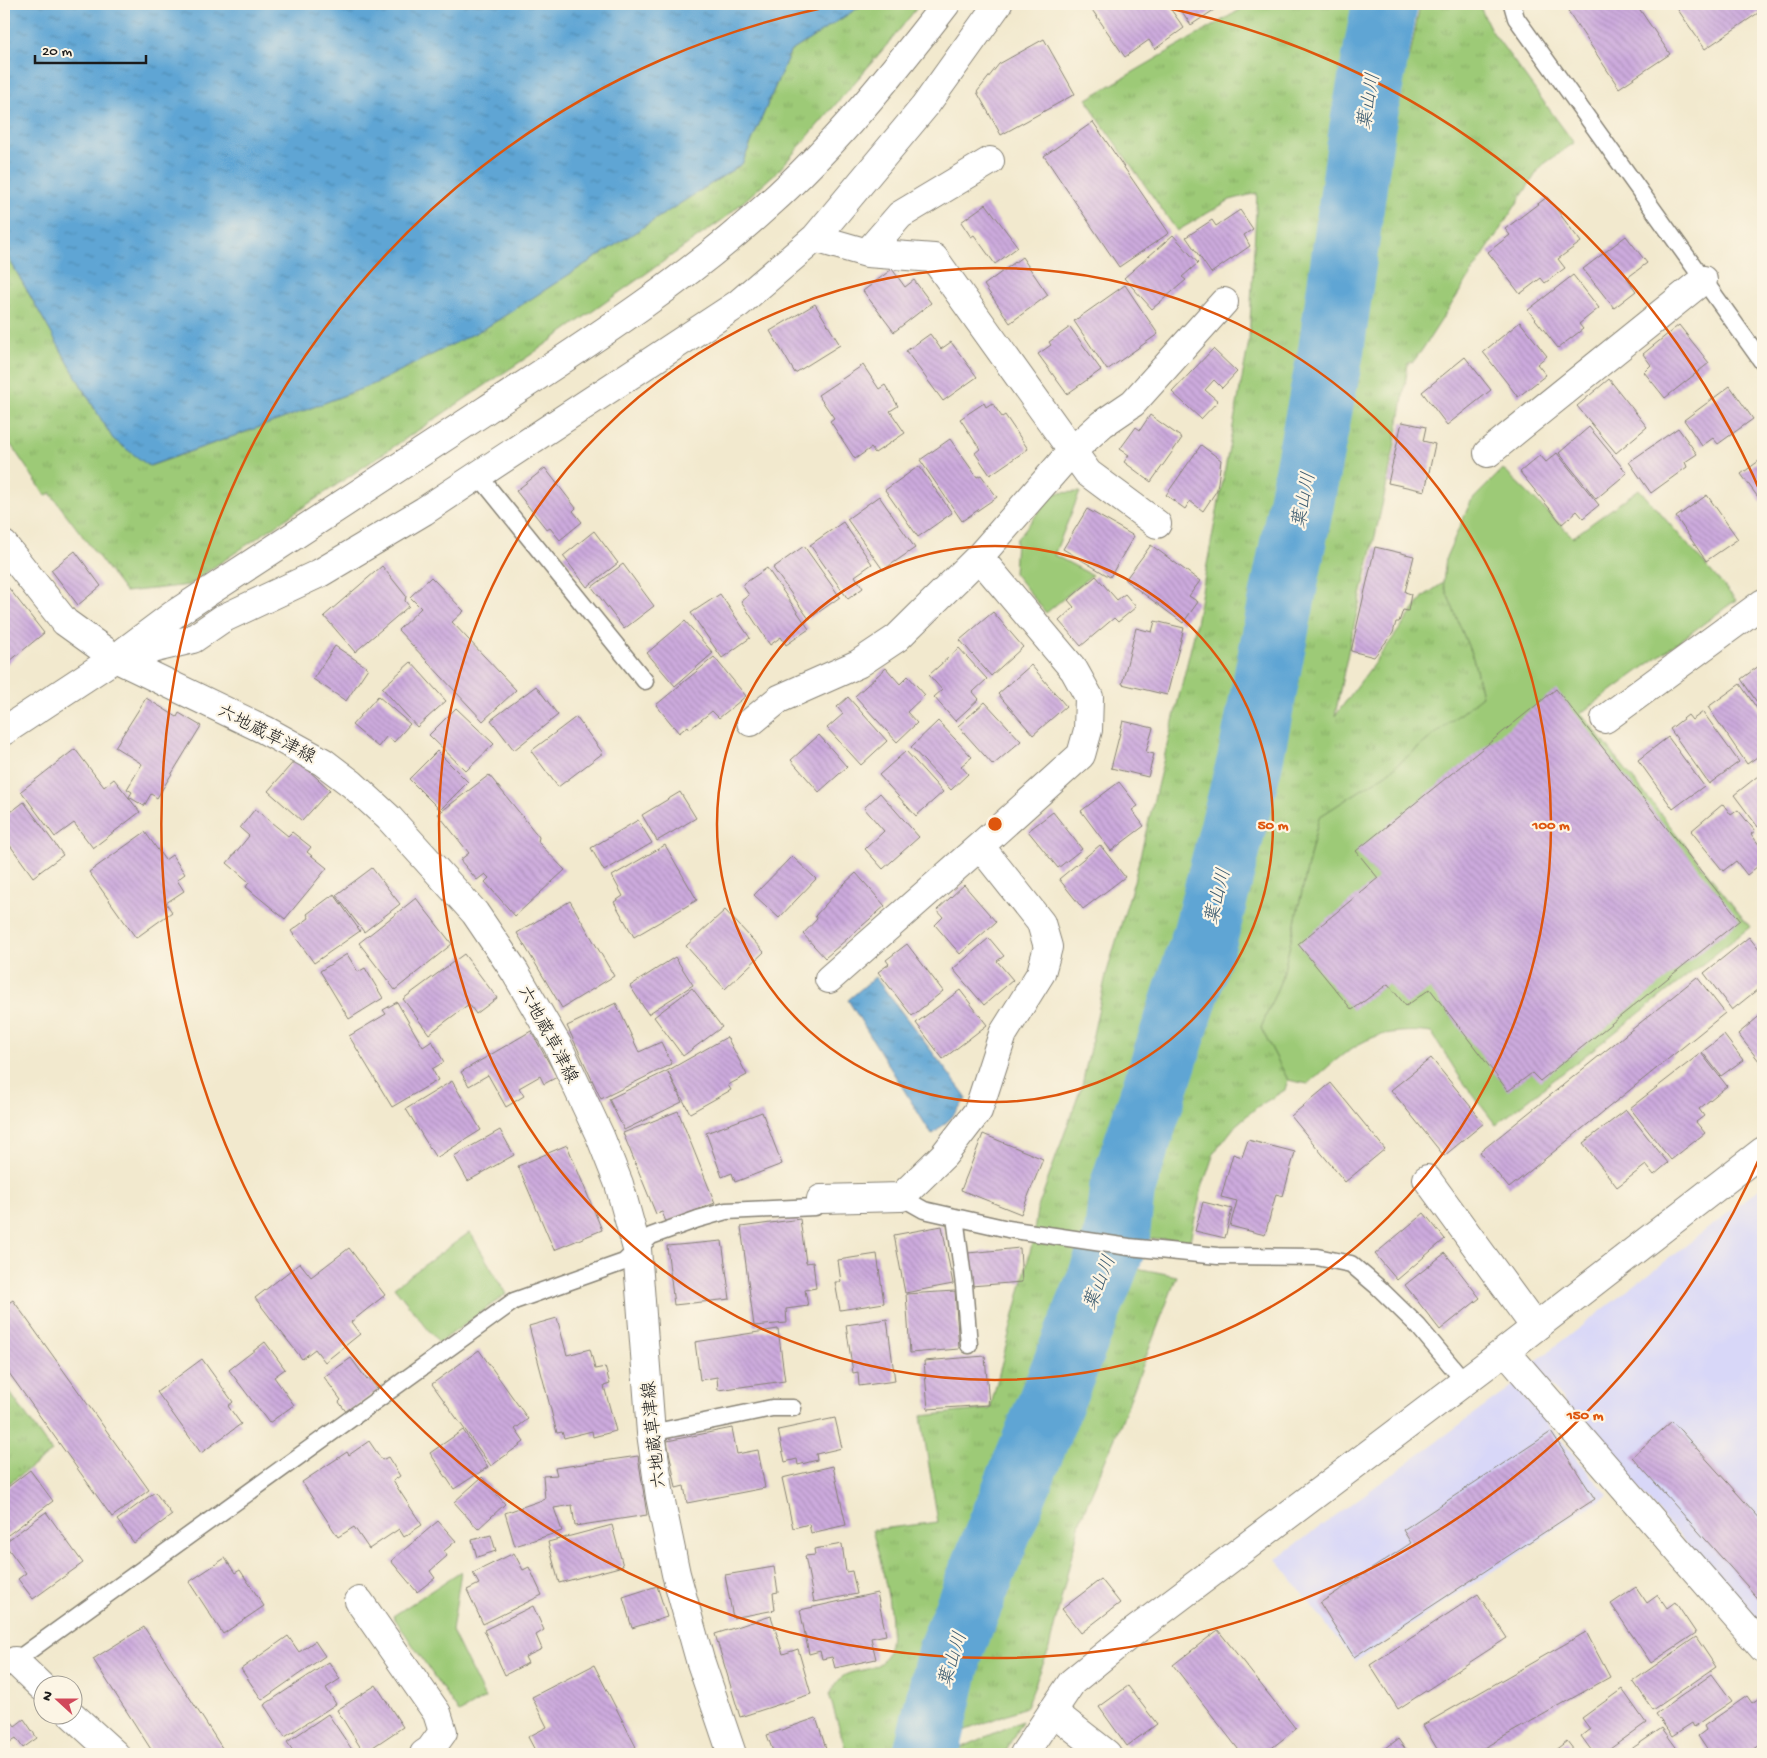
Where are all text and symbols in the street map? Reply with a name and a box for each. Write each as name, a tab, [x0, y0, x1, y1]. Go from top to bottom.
scale bar	[35, 32, 146, 64]
text: 20 m	[42, 43, 72, 61]
water label: 葉山川	[1353, 71, 1387, 132]
water label: 葉山川	[1288, 470, 1322, 531]
street label: 六地蔵草津線	[213, 700, 319, 769]
centre of rings	[986, 815, 1004, 833]
text: 50 m	[1258, 817, 1289, 835]
text: 100 m	[1531, 817, 1570, 835]
water label: 葉山川	[1200, 866, 1237, 927]
street label: 六地蔵草津線	[512, 982, 582, 1088]
water label: 葉山川	[1079, 1252, 1123, 1314]
street label: 六地蔵草津線	[638, 1380, 672, 1490]
text: 150 m	[1566, 1407, 1604, 1425]
water label: 葉山川	[934, 1629, 974, 1691]
north arrow	[32, 1676, 82, 1726]
text: N	[39, 1689, 58, 1704]

